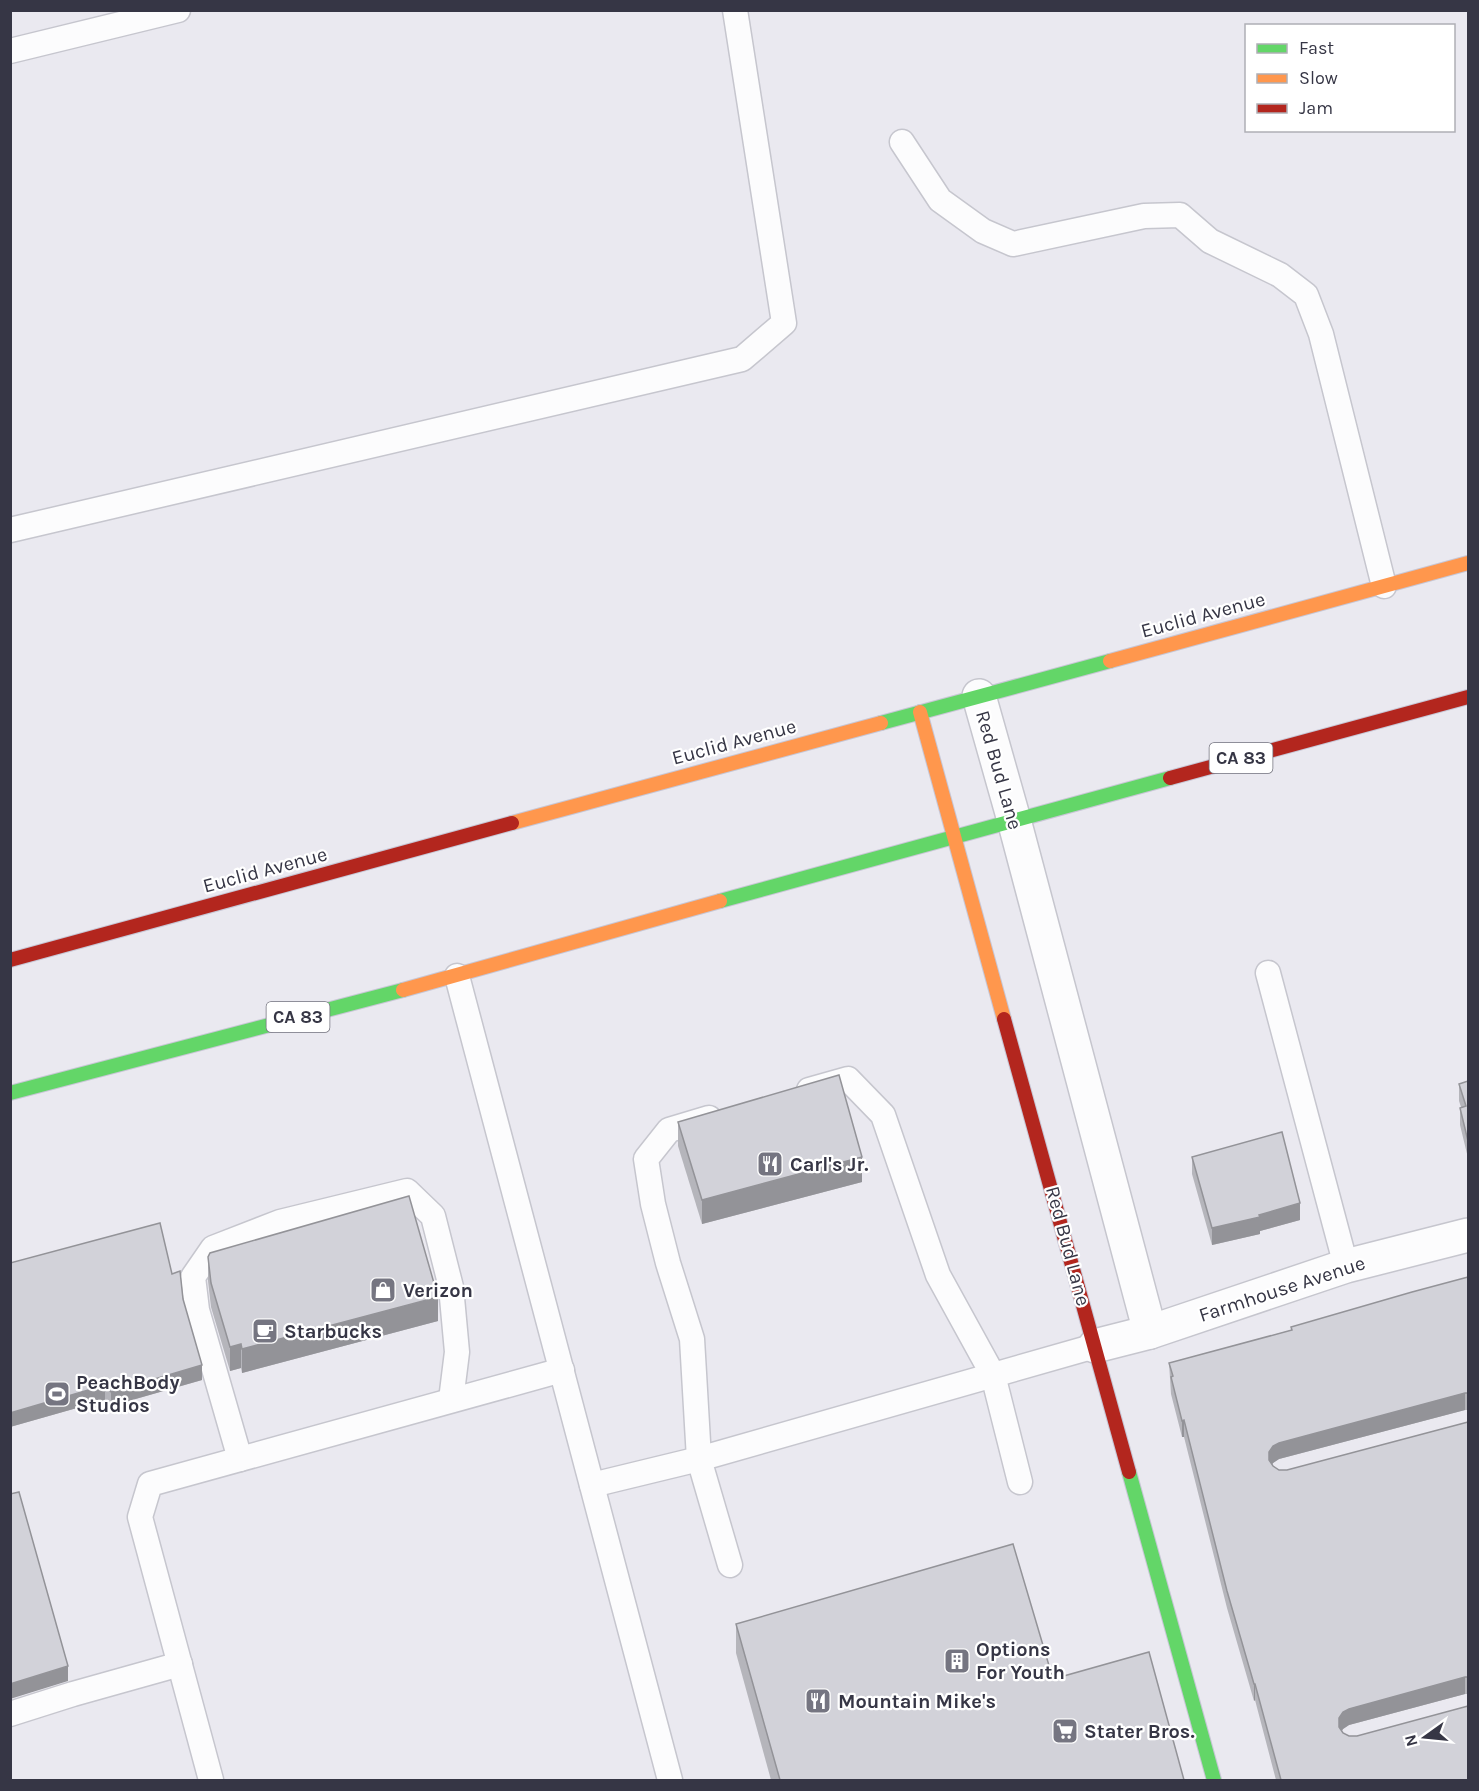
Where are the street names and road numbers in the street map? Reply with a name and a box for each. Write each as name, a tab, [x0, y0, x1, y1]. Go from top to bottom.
street label: Euclid Avenue	[1138, 587, 1268, 643]
street label: Red Bud Lane	[971, 708, 1027, 832]
street label: Euclid Avenue	[669, 714, 799, 770]
road number: CA 83	[1210, 743, 1272, 773]
street label: Euclid Avenue	[200, 842, 330, 898]
road number: CA 83	[266, 1002, 330, 1032]
street label: Red Bud Lane	[1041, 1184, 1095, 1308]
street label: Farmhouse Avenue	[1196, 1251, 1368, 1327]

